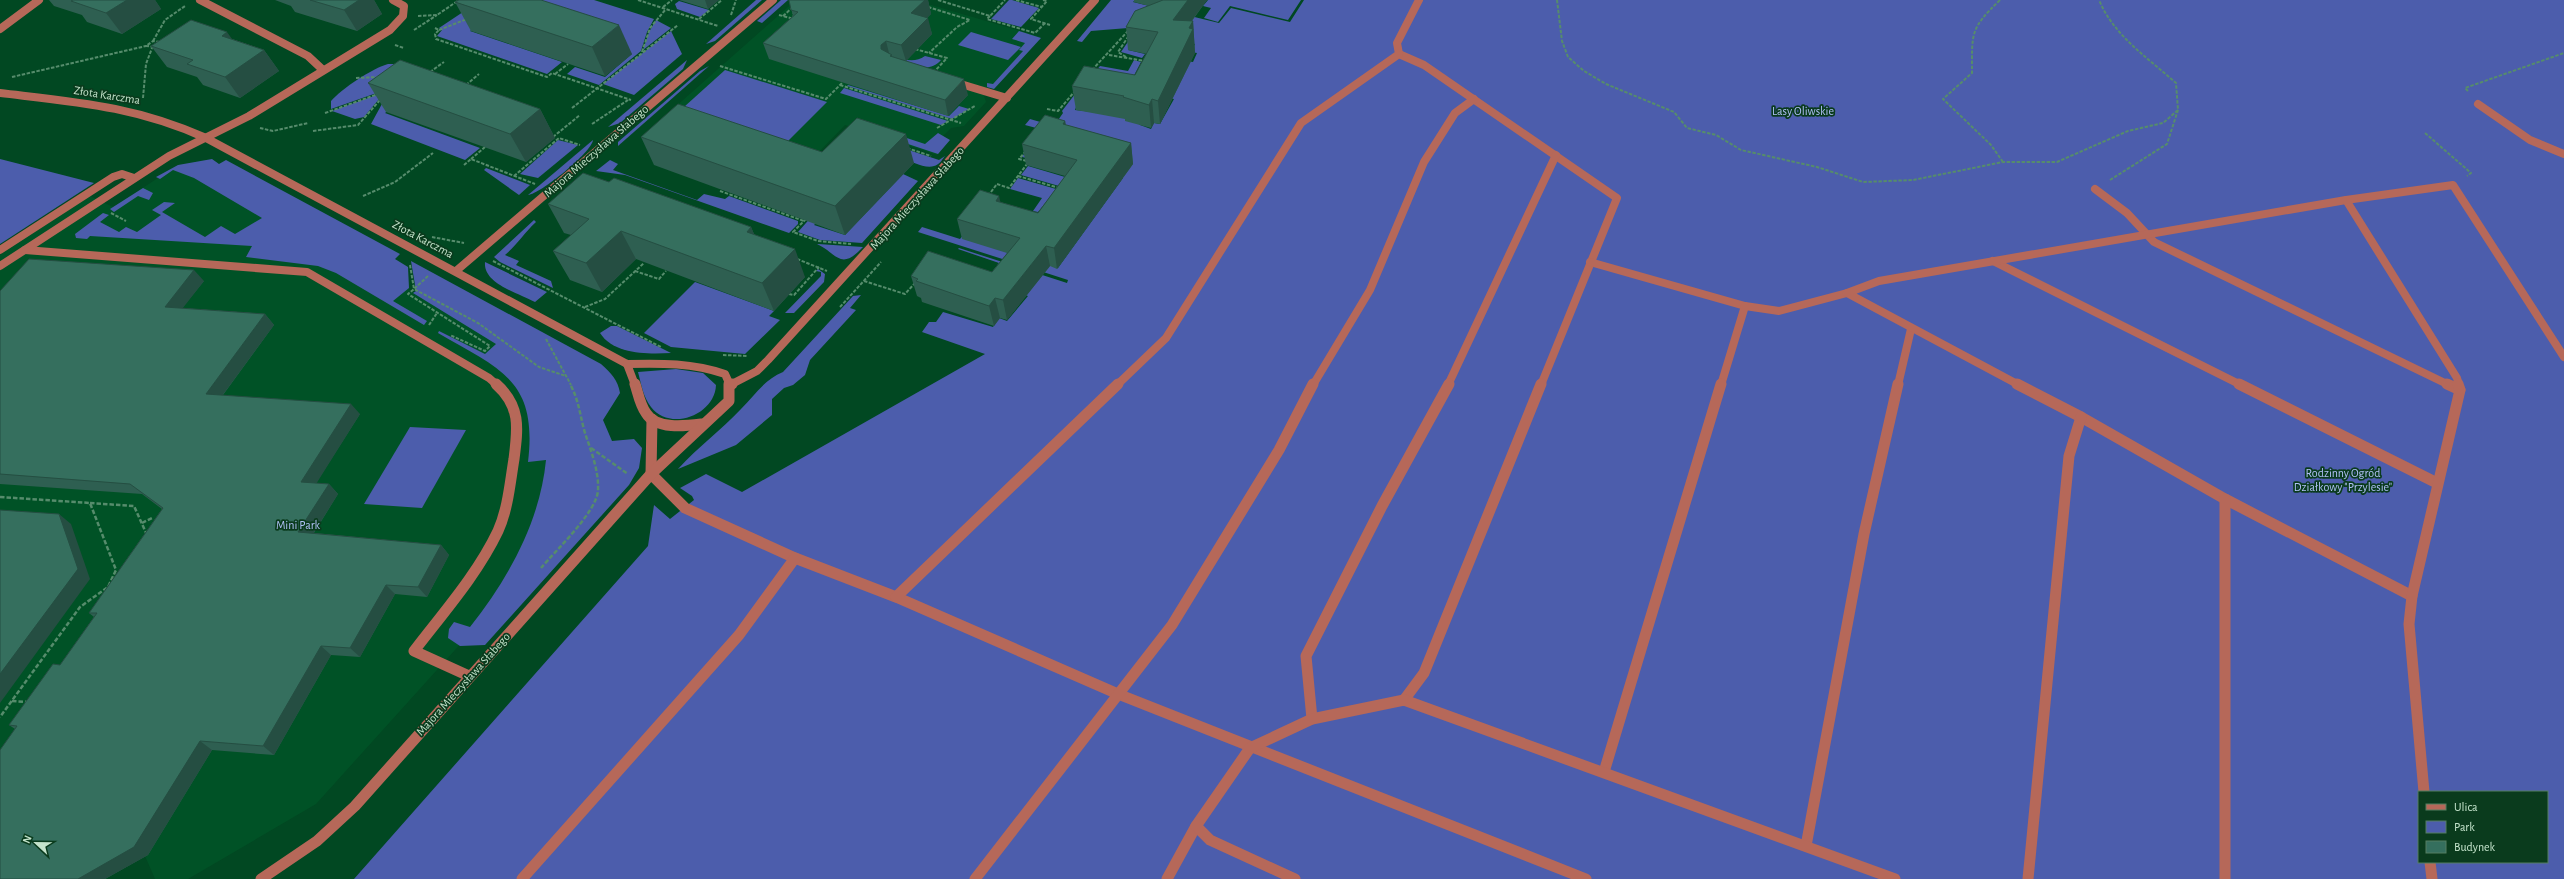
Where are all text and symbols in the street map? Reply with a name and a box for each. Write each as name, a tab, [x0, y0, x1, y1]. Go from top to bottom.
street label: Złota Karczma	[73, 84, 142, 106]
street label: Majora Mieczysława Słabego	[542, 103, 651, 200]
park label: Lasy Oliwskie	[1772, 105, 1834, 118]
street label: Majora Mieczysława Słabego	[868, 144, 967, 252]
street label: Złota Karczma	[391, 218, 456, 260]
park label: Rodzinny Ogród Działkowy "Przylesie"	[2294, 467, 2392, 494]
park label: Mini Park	[276, 519, 321, 531]
street label: Majora Mieczysława Słabego	[414, 630, 513, 738]
legend	[2418, 791, 2548, 863]
text: Ulica	[2454, 801, 2478, 813]
text: Park	[2454, 821, 2475, 833]
north arrow	[16, 823, 56, 863]
text: N	[21, 834, 34, 845]
text: Budynek	[2454, 841, 2496, 854]

